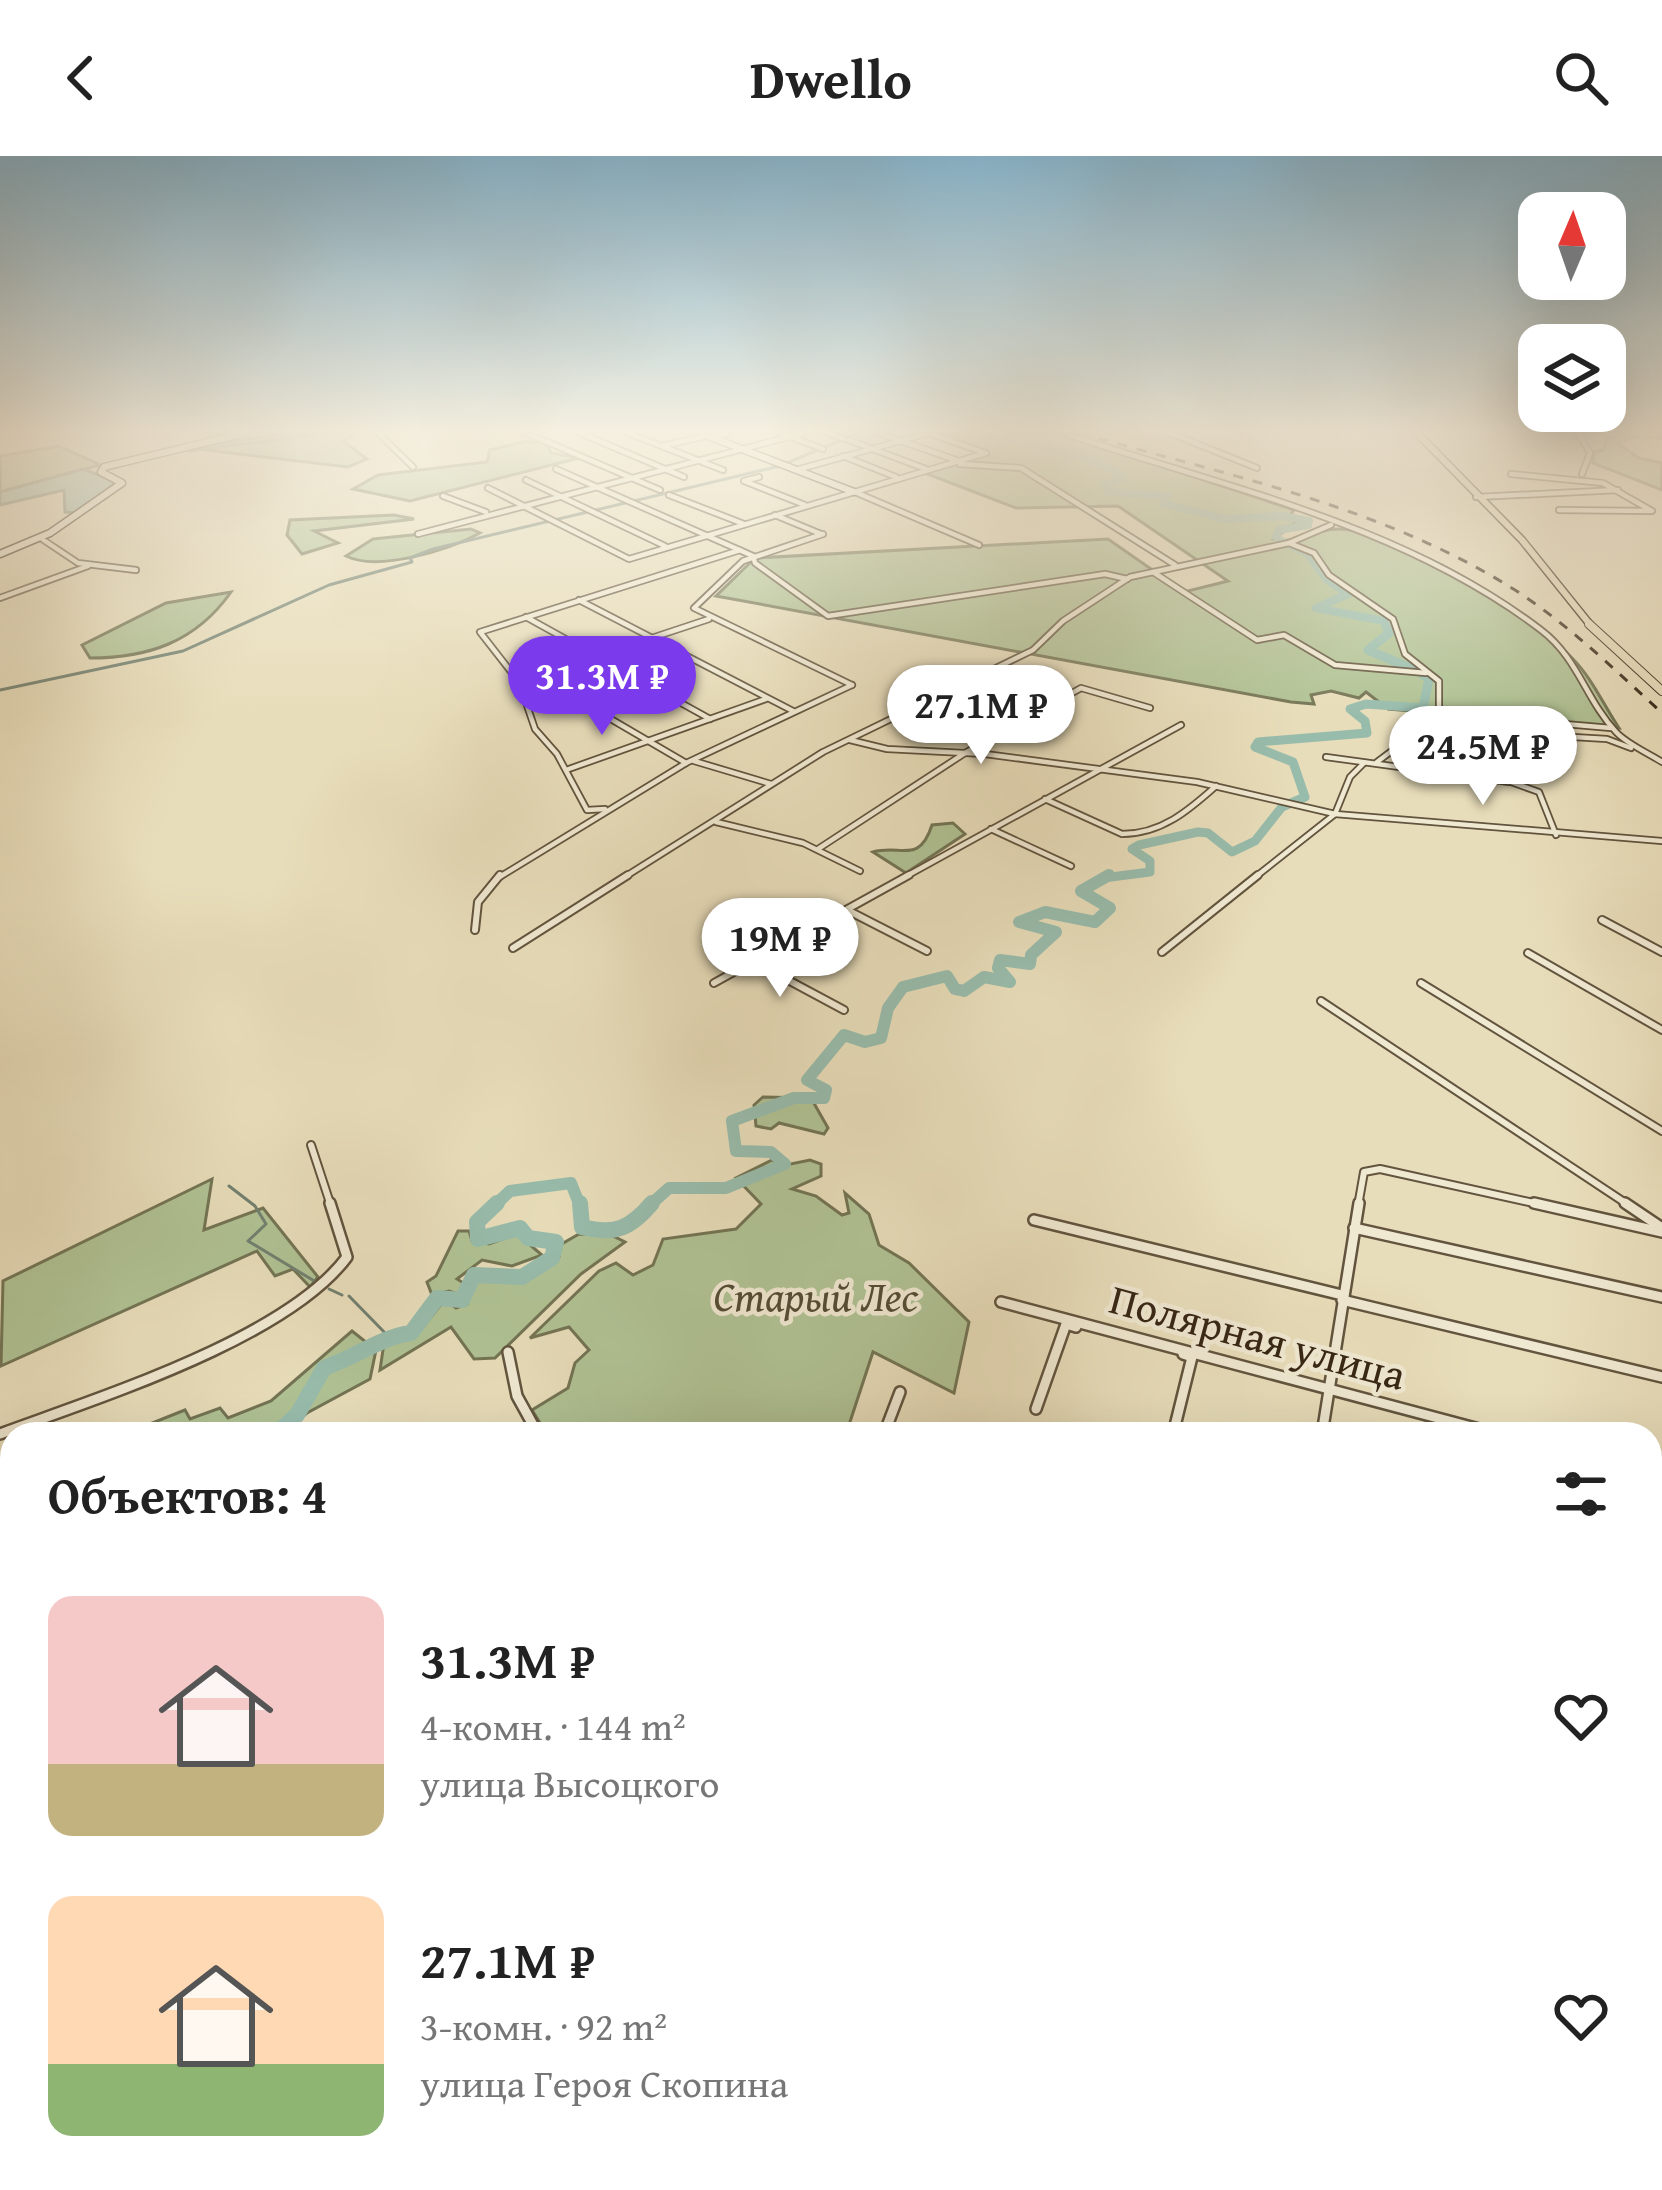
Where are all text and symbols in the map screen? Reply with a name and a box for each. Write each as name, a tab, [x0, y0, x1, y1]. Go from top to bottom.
text: Dwello	[750, 39, 912, 118]
icon: back	[48, 45, 114, 111]
icon: search	[1548, 45, 1614, 111]
north arrow	[1518, 192, 1626, 300]
map controls	[1518, 192, 1626, 432]
button: layers	[1518, 324, 1626, 432]
pin: 31.3M ₽	[491, 636, 713, 738]
text: 31.3M ₽	[535, 646, 669, 703]
pin: 27.1M ₽	[870, 665, 1092, 767]
text: 27.1M ₽	[914, 675, 1048, 732]
pin: 24.5M ₽	[1372, 706, 1594, 808]
text: 24.5M ₽	[1416, 716, 1550, 773]
pin: 19M ₽	[696, 898, 864, 1000]
text: 19M ₽	[729, 908, 831, 965]
park label: Старый Лес	[714, 1265, 920, 1326]
street label: Полярная улица	[1103, 1267, 1413, 1405]
text: Объектов: 4	[48, 1457, 328, 1532]
icon: filters	[1548, 1461, 1614, 1527]
text: 31.3M ₽	[420, 1622, 595, 1697]
icon: home	[144, 1644, 288, 1788]
icon: heart	[1548, 1683, 1614, 1749]
text: 4-комн. · 144 m²	[420, 1697, 686, 1754]
text: улица Высоцкого	[420, 1754, 719, 1811]
text: 27.1M ₽	[420, 1922, 595, 1997]
icon: home	[144, 1944, 288, 2088]
icon: heart	[1548, 1983, 1614, 2049]
text: 3-комн. · 92 m²	[420, 1997, 667, 2054]
text: улица Героя Скопина	[420, 2054, 788, 2111]

